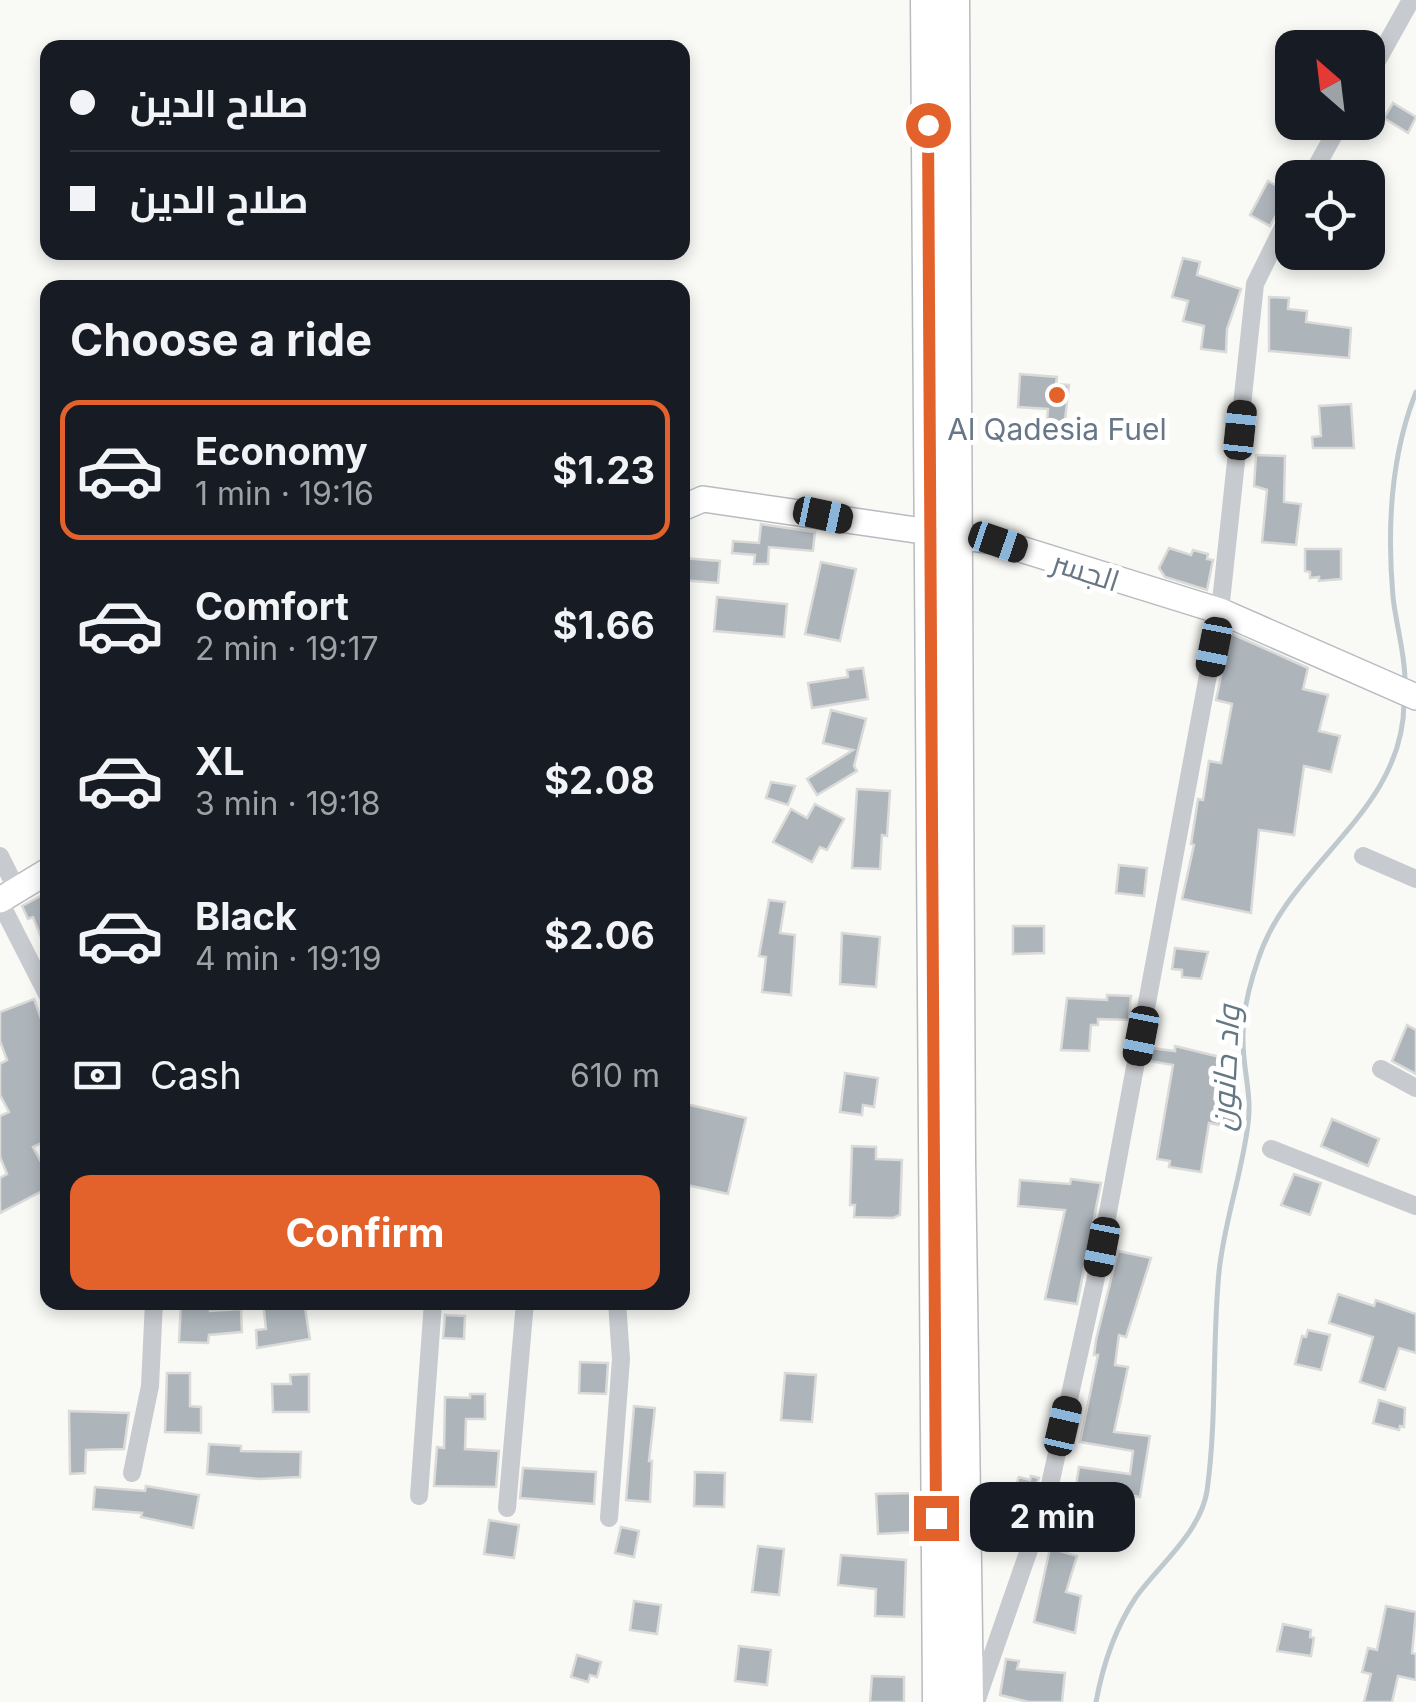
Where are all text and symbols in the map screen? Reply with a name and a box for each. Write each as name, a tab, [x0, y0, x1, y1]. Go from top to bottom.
north arrow	[1275, 30, 1385, 140]
map controls	[1275, 30, 1385, 270]
text: صلاح الدين	[130, 80, 309, 126]
route start	[906, 103, 951, 148]
button: locate	[1275, 160, 1385, 270]
text: صلاح الدين	[130, 176, 309, 222]
text: Choose a ride	[70, 312, 372, 367]
marker: Al Qadesia Fuel	[1046, 384, 1068, 406]
car	[1222, 399, 1258, 461]
place label: Al Qadesia Fuel	[947, 411, 1167, 447]
icon: car	[75, 425, 165, 515]
text: Economy	[195, 428, 368, 474]
text: $1.23	[553, 447, 655, 493]
text: 1 min · 19:16	[195, 474, 374, 513]
car	[791, 494, 855, 536]
car	[965, 518, 1031, 566]
street label: الجسر	[1046, 543, 1124, 599]
icon: car	[75, 580, 165, 670]
text: Comfort	[195, 583, 349, 629]
text: $1.66	[553, 602, 655, 648]
car	[1194, 615, 1234, 679]
text: 2 min · 19:17	[195, 629, 379, 668]
icon: car	[75, 735, 165, 825]
text: XL	[195, 738, 245, 784]
text: $2.08	[544, 757, 655, 803]
text: 3 min · 19:18	[195, 784, 381, 823]
icon: car	[75, 890, 165, 980]
text: Black	[195, 893, 297, 939]
text: $2.06	[544, 912, 655, 958]
text: 4 min · 19:19	[195, 939, 382, 978]
water label: واد حانون	[1202, 1001, 1248, 1132]
car	[1121, 1004, 1161, 1068]
icon: cash	[70, 1048, 125, 1103]
text: Cash	[150, 1052, 242, 1098]
text: 610 m	[570, 1056, 660, 1095]
button: Confirm	[70, 1175, 660, 1290]
car	[1082, 1215, 1122, 1279]
car	[1042, 1393, 1084, 1459]
callout: 2 min	[971, 1483, 1136, 1553]
route end	[914, 1496, 959, 1541]
text: 2 min	[1010, 1497, 1095, 1536]

